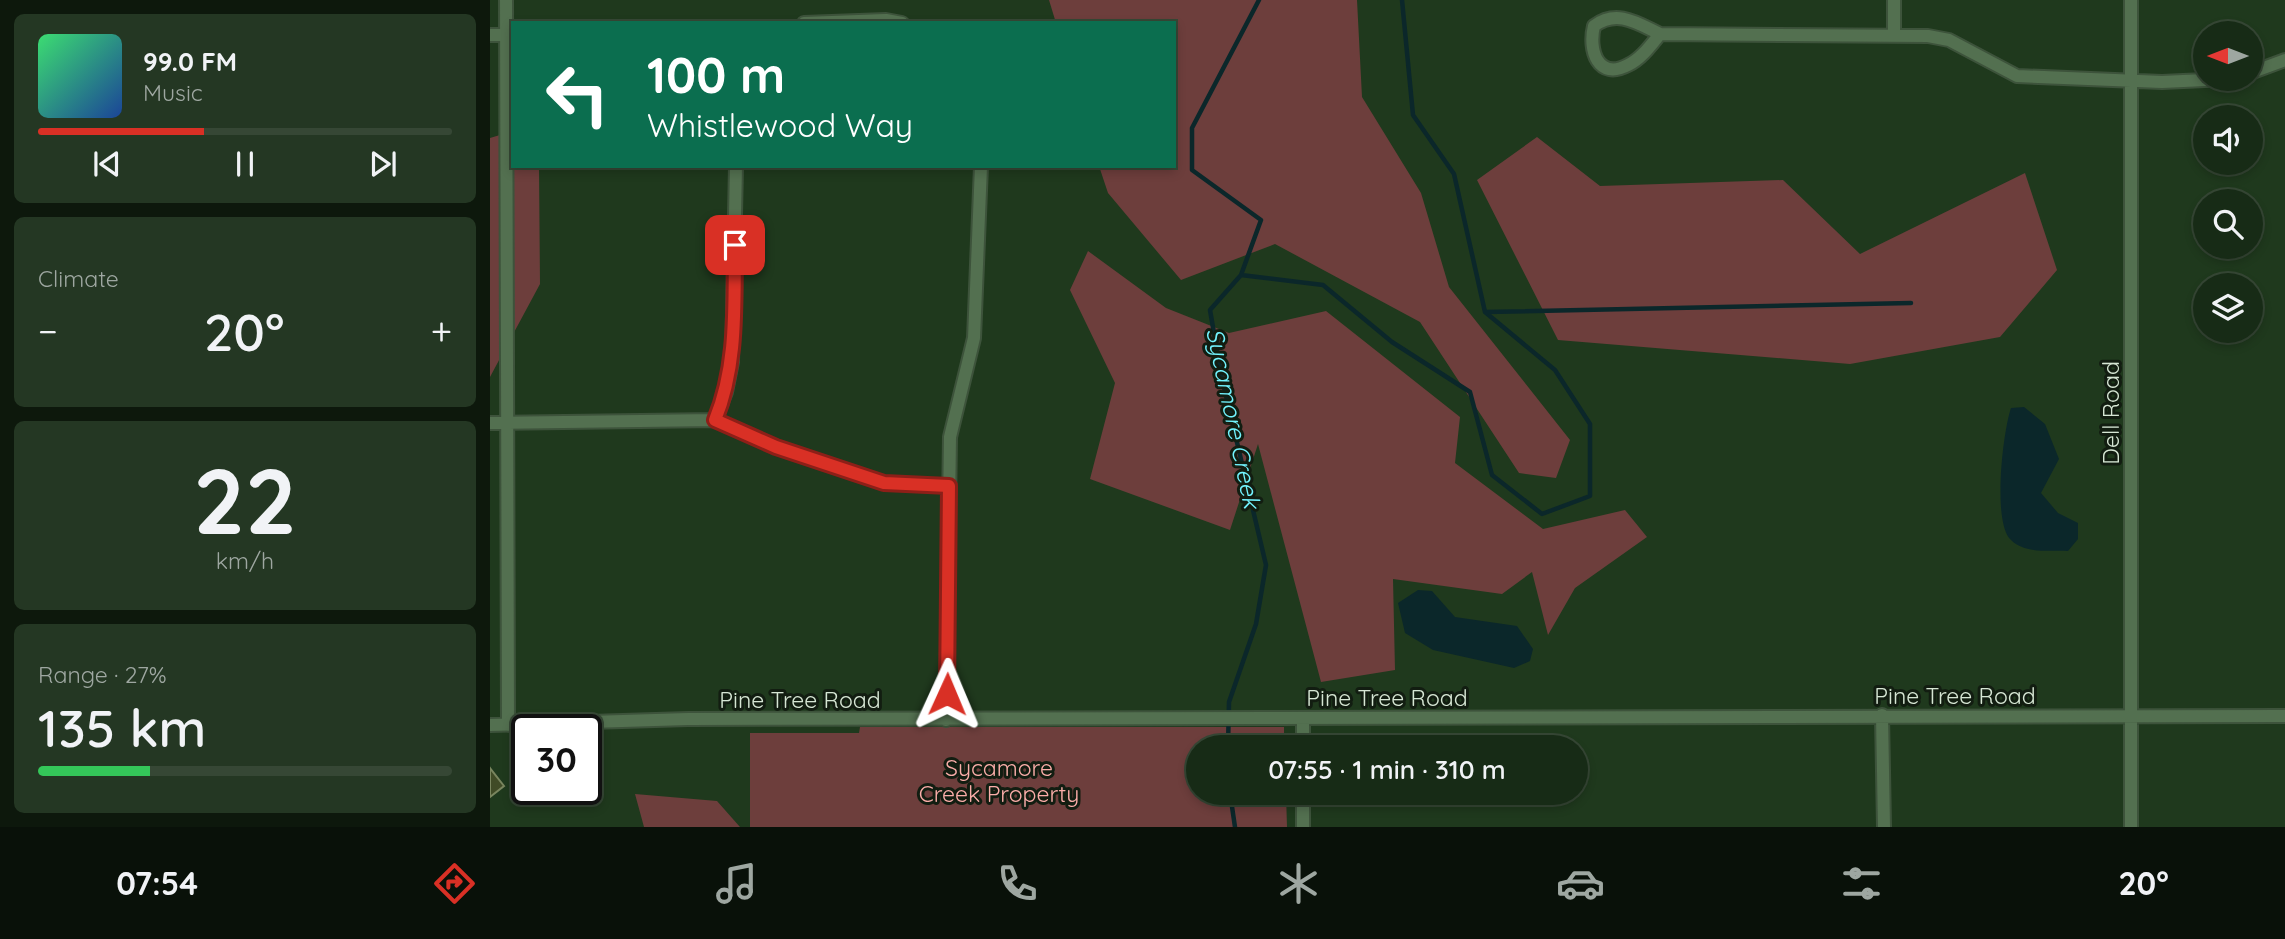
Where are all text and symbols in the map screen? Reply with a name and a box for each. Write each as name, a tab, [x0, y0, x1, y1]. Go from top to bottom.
north arrow	[2193, 21, 2263, 91]
map controls	[2193, 21, 2263, 343]
text: 100 m	[647, 44, 785, 105]
text: 99.0 FM	[143, 45, 237, 78]
icon: left	[532, 49, 623, 140]
text: Music	[143, 78, 203, 107]
text: Whistlewood Way	[647, 105, 913, 145]
button: sound	[2193, 105, 2263, 175]
icon: previous	[88, 145, 126, 183]
icon: pause	[226, 145, 264, 183]
icon: next	[364, 145, 402, 183]
button: search	[2193, 189, 2263, 259]
pin	[705, 215, 765, 275]
icon: arrive	[716, 226, 754, 264]
text: Climate	[38, 264, 119, 293]
button: layers	[2193, 273, 2263, 343]
text: 20°	[204, 299, 284, 364]
text: −	[38, 307, 58, 355]
text: +	[431, 307, 452, 355]
water label: Sycamore Creek	[1200, 325, 1268, 513]
street label: Dell Road	[2096, 361, 2125, 465]
text: 22	[193, 443, 297, 557]
text: km/h	[216, 546, 274, 575]
position arrow	[910, 657, 984, 731]
text: Range · 27%	[38, 660, 167, 689]
street label: Pine Tree Road	[1874, 681, 2036, 710]
street label: Pine Tree Road	[1306, 683, 1468, 712]
street label: Pine Tree Road	[719, 685, 881, 714]
text: 135 km	[38, 695, 206, 760]
speed limit sign: 30	[511, 714, 602, 805]
park label: Sycamore Creek Property	[919, 753, 1079, 808]
text: 07:55 · 1 min · 310 m	[1268, 753, 1506, 786]
icon: directions	[430, 859, 479, 908]
icon: music	[712, 859, 761, 908]
icon: phone	[993, 859, 1042, 908]
icon: climate	[1274, 859, 1323, 908]
icon: car	[1556, 859, 1605, 908]
icon: filters	[1837, 859, 1886, 908]
text: 07:54	[116, 863, 198, 903]
text: 20°	[2118, 863, 2169, 903]

